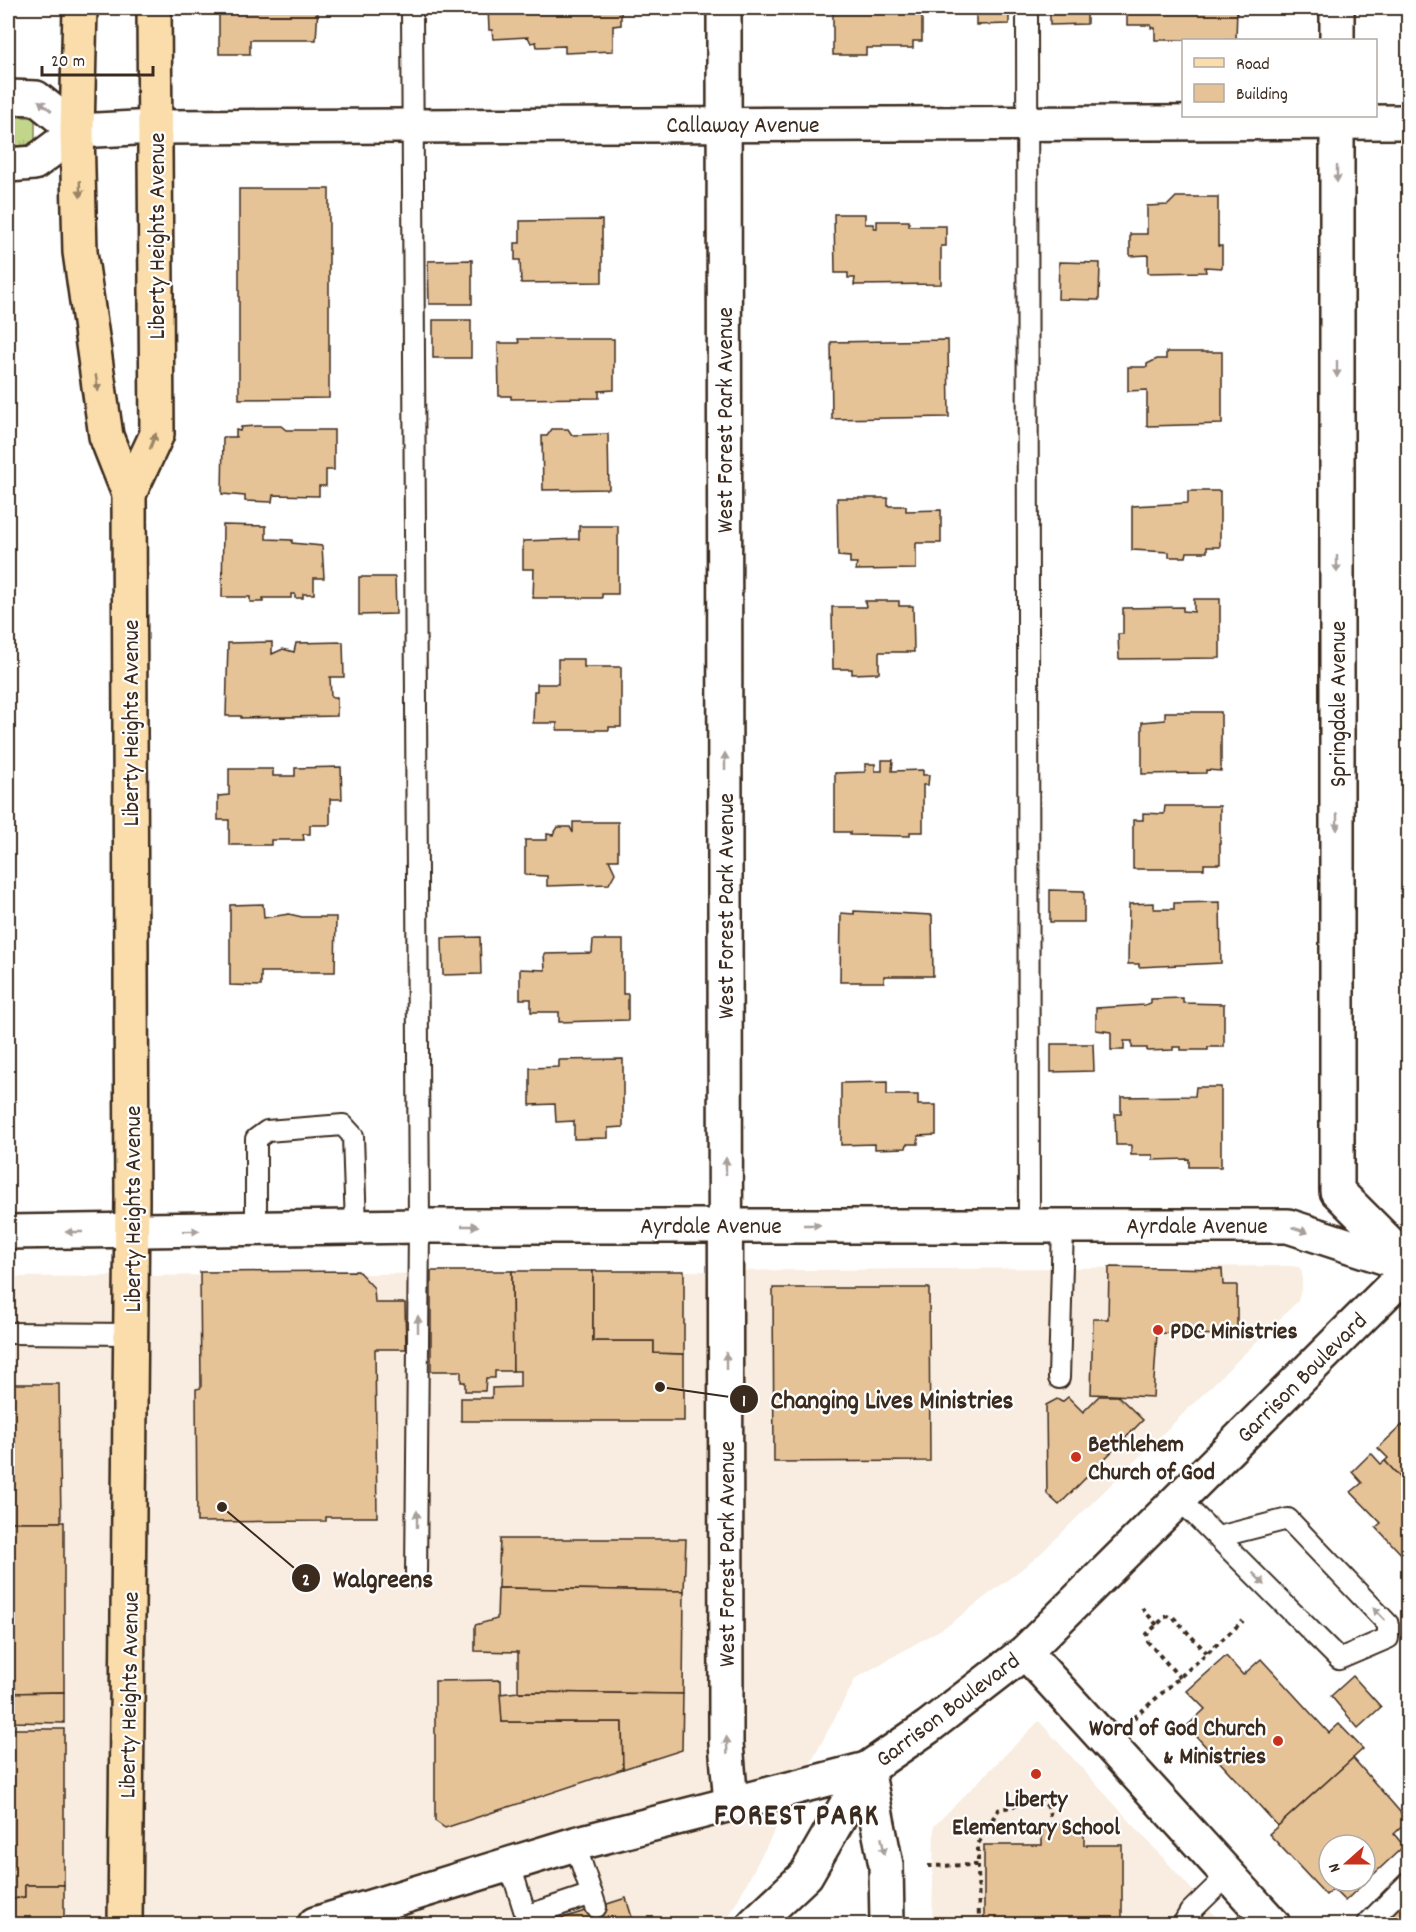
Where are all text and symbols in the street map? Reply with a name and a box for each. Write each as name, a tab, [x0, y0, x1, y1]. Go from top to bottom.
scale bar	[42, 39, 153, 77]
legend	[1182, 39, 1377, 117]
text: 20 m	[51, 50, 85, 75]
text: Road	[1236, 53, 1270, 78]
text: Building	[1236, 83, 1288, 108]
one-way arrow	[37, 99, 53, 112]
street label: Callaway Avenue	[666, 110, 820, 144]
street label: Liberty Heights Avenue	[142, 133, 176, 340]
one-way arrow	[1332, 164, 1342, 183]
one-way arrow	[75, 180, 84, 199]
street label: West Forest Park Avenue	[710, 307, 744, 533]
one-way arrow	[1332, 359, 1342, 378]
one-way arrow	[93, 374, 102, 393]
one-way arrow	[148, 431, 158, 449]
one-way arrow	[1332, 554, 1342, 573]
street label: Liberty Heights Avenue	[116, 620, 150, 827]
street label: Springdale Avenue	[1323, 621, 1357, 787]
one-way arrow	[720, 752, 730, 771]
street label: West Forest Park Avenue	[711, 793, 745, 1019]
one-way arrow	[1332, 812, 1342, 831]
street label: Liberty Heights Avenue	[118, 1106, 152, 1313]
one-way arrow	[721, 1157, 730, 1176]
street label: Ayrdale Avenue	[640, 1211, 782, 1245]
street label: Ayrdale Avenue	[1126, 1211, 1268, 1245]
one-way arrow	[802, 1220, 821, 1230]
one-way arrow	[460, 1221, 479, 1231]
one-way arrow	[1291, 1225, 1309, 1235]
one-way arrow	[181, 1226, 200, 1236]
one-way arrow	[64, 1227, 83, 1237]
street label: Garrison Boulevard	[1230, 1306, 1376, 1452]
one-way arrow	[413, 1314, 423, 1333]
place label: PDC Ministries	[1170, 1316, 1298, 1350]
marker: PDC Ministries	[1151, 1323, 1165, 1337]
one-way arrow	[721, 1352, 731, 1371]
callout: Changing Lives Ministries	[729, 1377, 1026, 1421]
text: Changing Lives Ministries	[770, 1384, 1014, 1421]
text: 1	[742, 1390, 746, 1415]
place label: Bethlehem Church of God	[1088, 1429, 1215, 1491]
street label: West Forest Park Avenue	[712, 1441, 746, 1667]
marker: Bethlehem Church of God	[1069, 1450, 1083, 1464]
one-way arrow	[412, 1509, 422, 1528]
callout: Walgreens	[291, 1556, 445, 1600]
text: Walgreens	[333, 1563, 433, 1600]
text: 2	[302, 1569, 310, 1594]
one-way arrow	[1252, 1571, 1266, 1586]
street label: Liberty Heights Avenue	[112, 1591, 150, 1799]
one-way arrow	[1372, 1607, 1386, 1621]
street label: Garrison Boulevard	[869, 1646, 1028, 1777]
place label: Word of God Church & Ministries	[1089, 1713, 1266, 1775]
marker: Word of God Church & Ministries	[1271, 1734, 1285, 1748]
one-way arrow	[722, 1736, 731, 1755]
marker: Liberty Elementary School	[1029, 1767, 1043, 1781]
place label: Liberty Elementary School	[952, 1784, 1120, 1846]
district label: FOREST PARK	[714, 1797, 880, 1840]
north arrow	[1317, 1833, 1377, 1893]
one-way arrow	[879, 1837, 888, 1856]
text: N	[1323, 1860, 1347, 1875]

